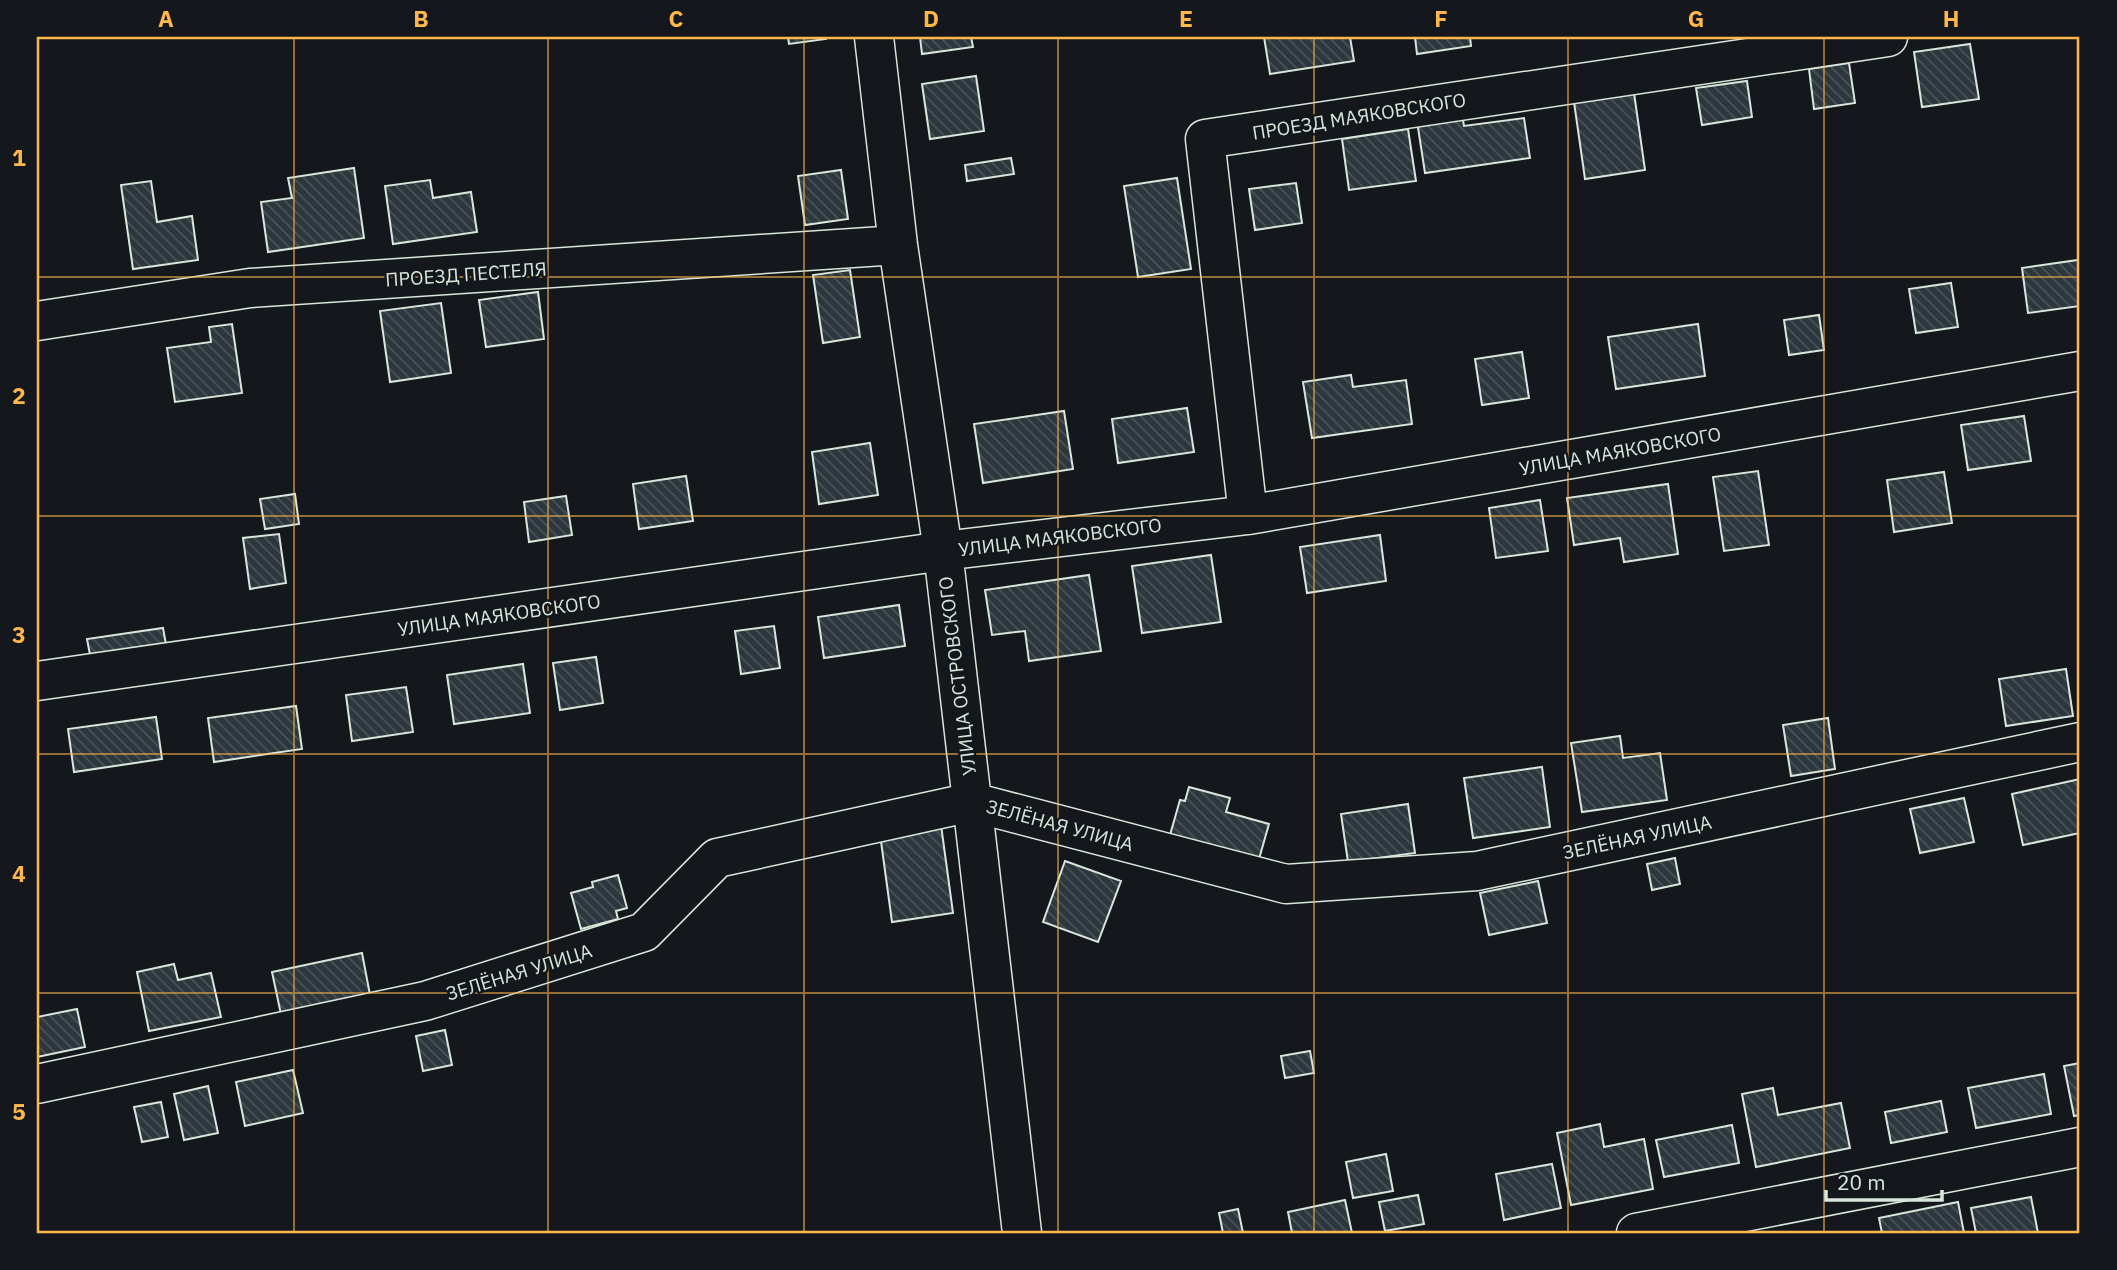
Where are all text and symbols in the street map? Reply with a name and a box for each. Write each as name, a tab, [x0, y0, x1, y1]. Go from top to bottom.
text: A	[158, 3, 174, 33]
text: B	[413, 3, 429, 33]
text: C	[669, 3, 684, 33]
text: D	[923, 3, 939, 33]
text: E	[1179, 3, 1193, 33]
text: F	[1434, 3, 1448, 33]
text: G	[1688, 3, 1704, 33]
text: H	[1943, 3, 1959, 33]
street label: ПРОЕЗД МАЯКОВСКОГО	[1250, 87, 1468, 145]
text: 1	[12, 142, 26, 172]
street label: ПРОЕЗД ПЕСТЕЛЯ	[385, 256, 547, 292]
text: 2	[12, 380, 26, 410]
street label: УЛИЦА МАЯКОВСКОГО	[1517, 421, 1723, 481]
street label: УЛИЦА МАЯКОВСКОГО	[957, 513, 1163, 561]
street label: УЛИЦА ОСТРОВСКОГО	[933, 575, 981, 777]
street label: УЛИЦА МАЯКОВСКОГО	[396, 589, 602, 641]
text: 3	[12, 619, 26, 649]
street label: ЗЕЛЁНАЯ УЛИЦА	[984, 794, 1136, 856]
street label: ЗЕЛЁНАЯ УЛИЦА	[1560, 810, 1714, 864]
text: 4	[12, 858, 26, 888]
street label: ЗЕЛЁНАЯ УЛИЦА	[443, 938, 595, 1006]
text: 5	[12, 1096, 26, 1126]
scale bar	[1826, 1158, 1942, 1202]
text: 20 m	[1837, 1168, 1886, 1196]

